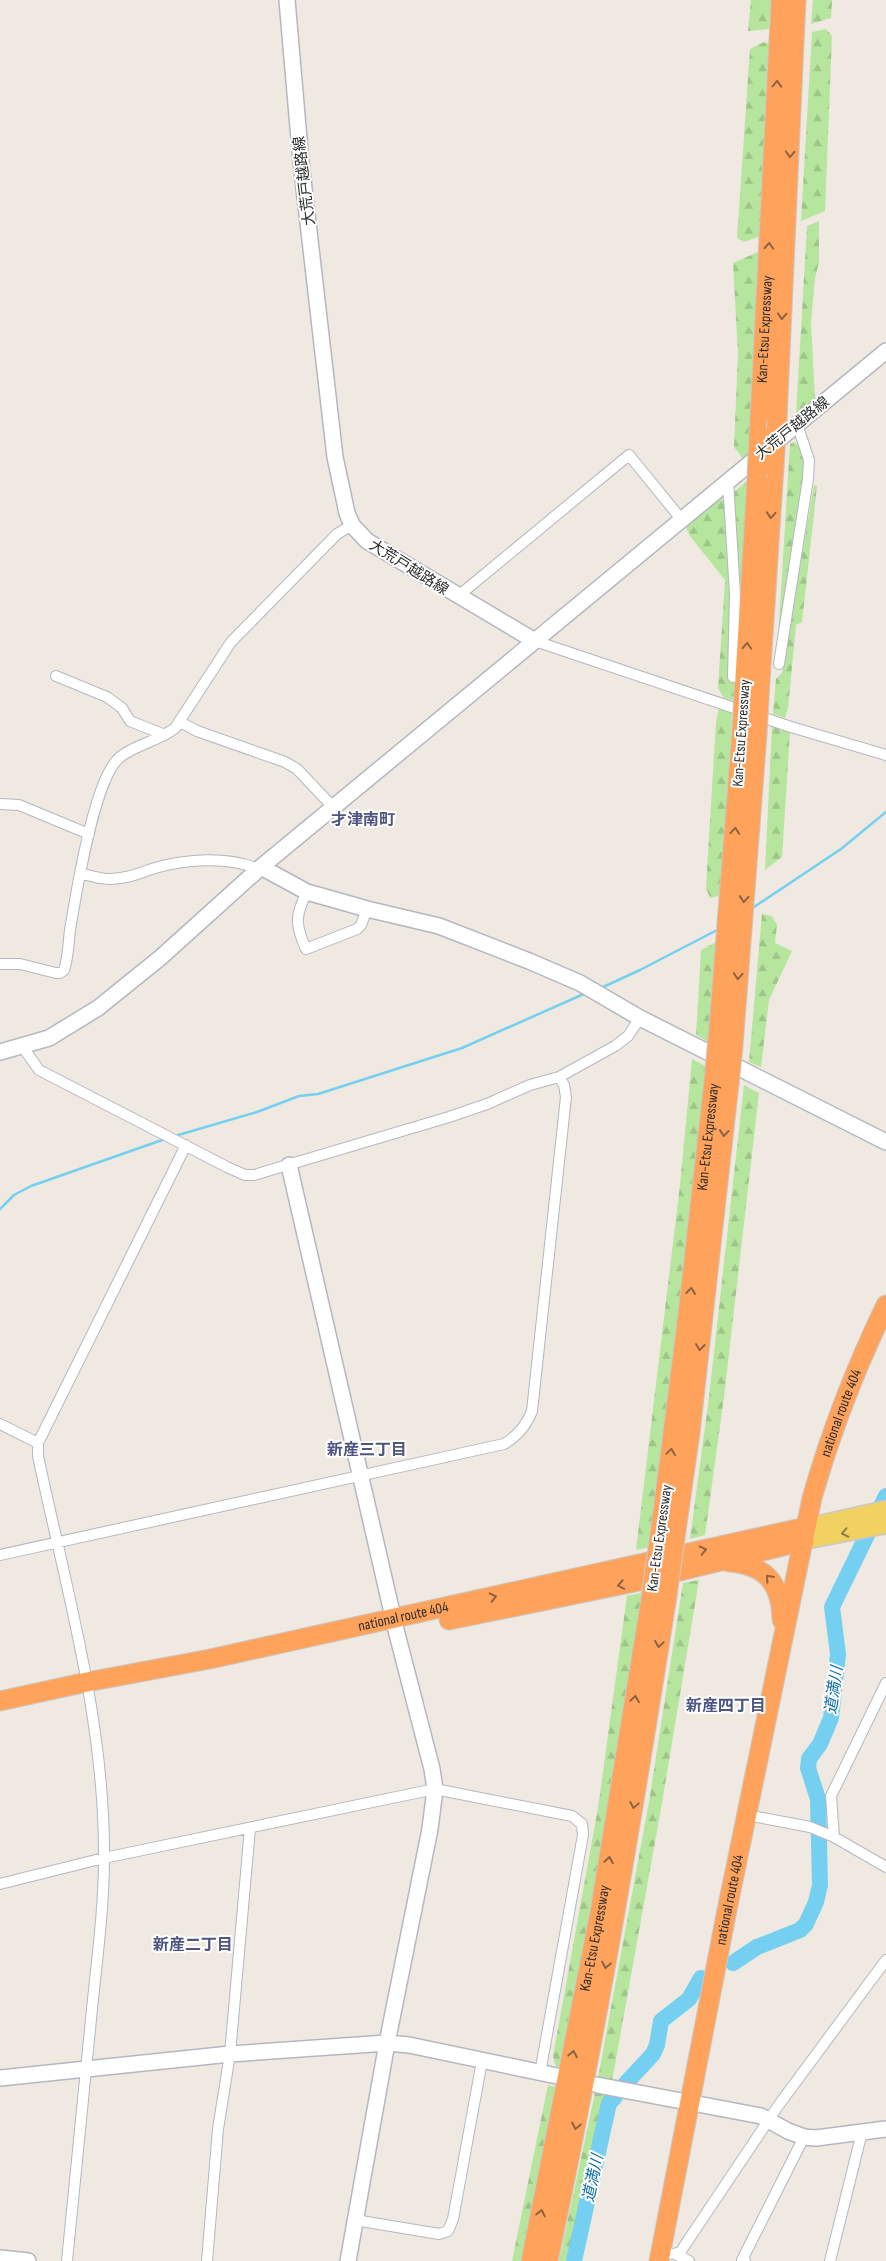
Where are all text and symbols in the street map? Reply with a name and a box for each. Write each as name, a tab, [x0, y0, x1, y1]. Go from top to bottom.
one-way arrow	[771, 80, 782, 88]
street label: 大荒戸越路線	[290, 135, 319, 227]
one-way arrow	[785, 150, 795, 158]
one-way arrow	[764, 242, 775, 250]
street label: Kan-Etsu Expressway	[753, 275, 777, 383]
one-way arrow	[776, 312, 787, 320]
street label: 大荒戸越路線	[751, 393, 833, 464]
one-way arrow	[765, 512, 776, 520]
street label: 大荒戸越路線	[366, 536, 452, 599]
one-way arrow	[741, 641, 752, 649]
street label: Kan-Etsu Expressway	[728, 679, 755, 787]
district label: 才津南町	[331, 810, 395, 830]
one-way arrow	[729, 827, 740, 835]
one-way arrow	[739, 895, 750, 903]
one-way arrow	[733, 972, 744, 980]
street label: Kan-Etsu Expressway	[693, 1082, 724, 1191]
one-way arrow	[719, 1129, 730, 1137]
one-way arrow	[685, 1287, 696, 1295]
one-way arrow	[695, 1343, 706, 1351]
street label: national route 404	[816, 1366, 866, 1459]
district label: 新産三丁目	[327, 1441, 407, 1460]
one-way arrow	[665, 1448, 676, 1456]
street label: Kan-Etsu Expressway	[643, 1483, 676, 1593]
one-way arrow	[841, 1527, 849, 1538]
one-way arrow	[698, 1545, 707, 1556]
one-way arrow	[765, 1575, 774, 1584]
one-way arrow	[616, 1579, 625, 1590]
one-way arrow	[488, 1592, 497, 1603]
street label: national route 404	[356, 1597, 450, 1636]
one-way arrow	[655, 1640, 665, 1649]
water label: 道満川	[822, 1663, 848, 1715]
one-way arrow	[629, 1695, 639, 1704]
district label: 新産四丁目	[686, 1697, 766, 1716]
one-way arrow	[629, 1801, 640, 1809]
street label: national route 404	[711, 1853, 748, 1947]
one-way arrow	[603, 1855, 613, 1864]
street label: Kan-Etsu Expressway	[576, 1884, 614, 1993]
district label: 新産二丁目	[153, 1936, 233, 1955]
one-way arrow	[602, 1961, 612, 1969]
one-way arrow	[568, 2050, 578, 2058]
one-way arrow	[571, 2122, 582, 2130]
water label: 道満川	[579, 2151, 608, 2204]
one-way arrow	[536, 2209, 546, 2218]

